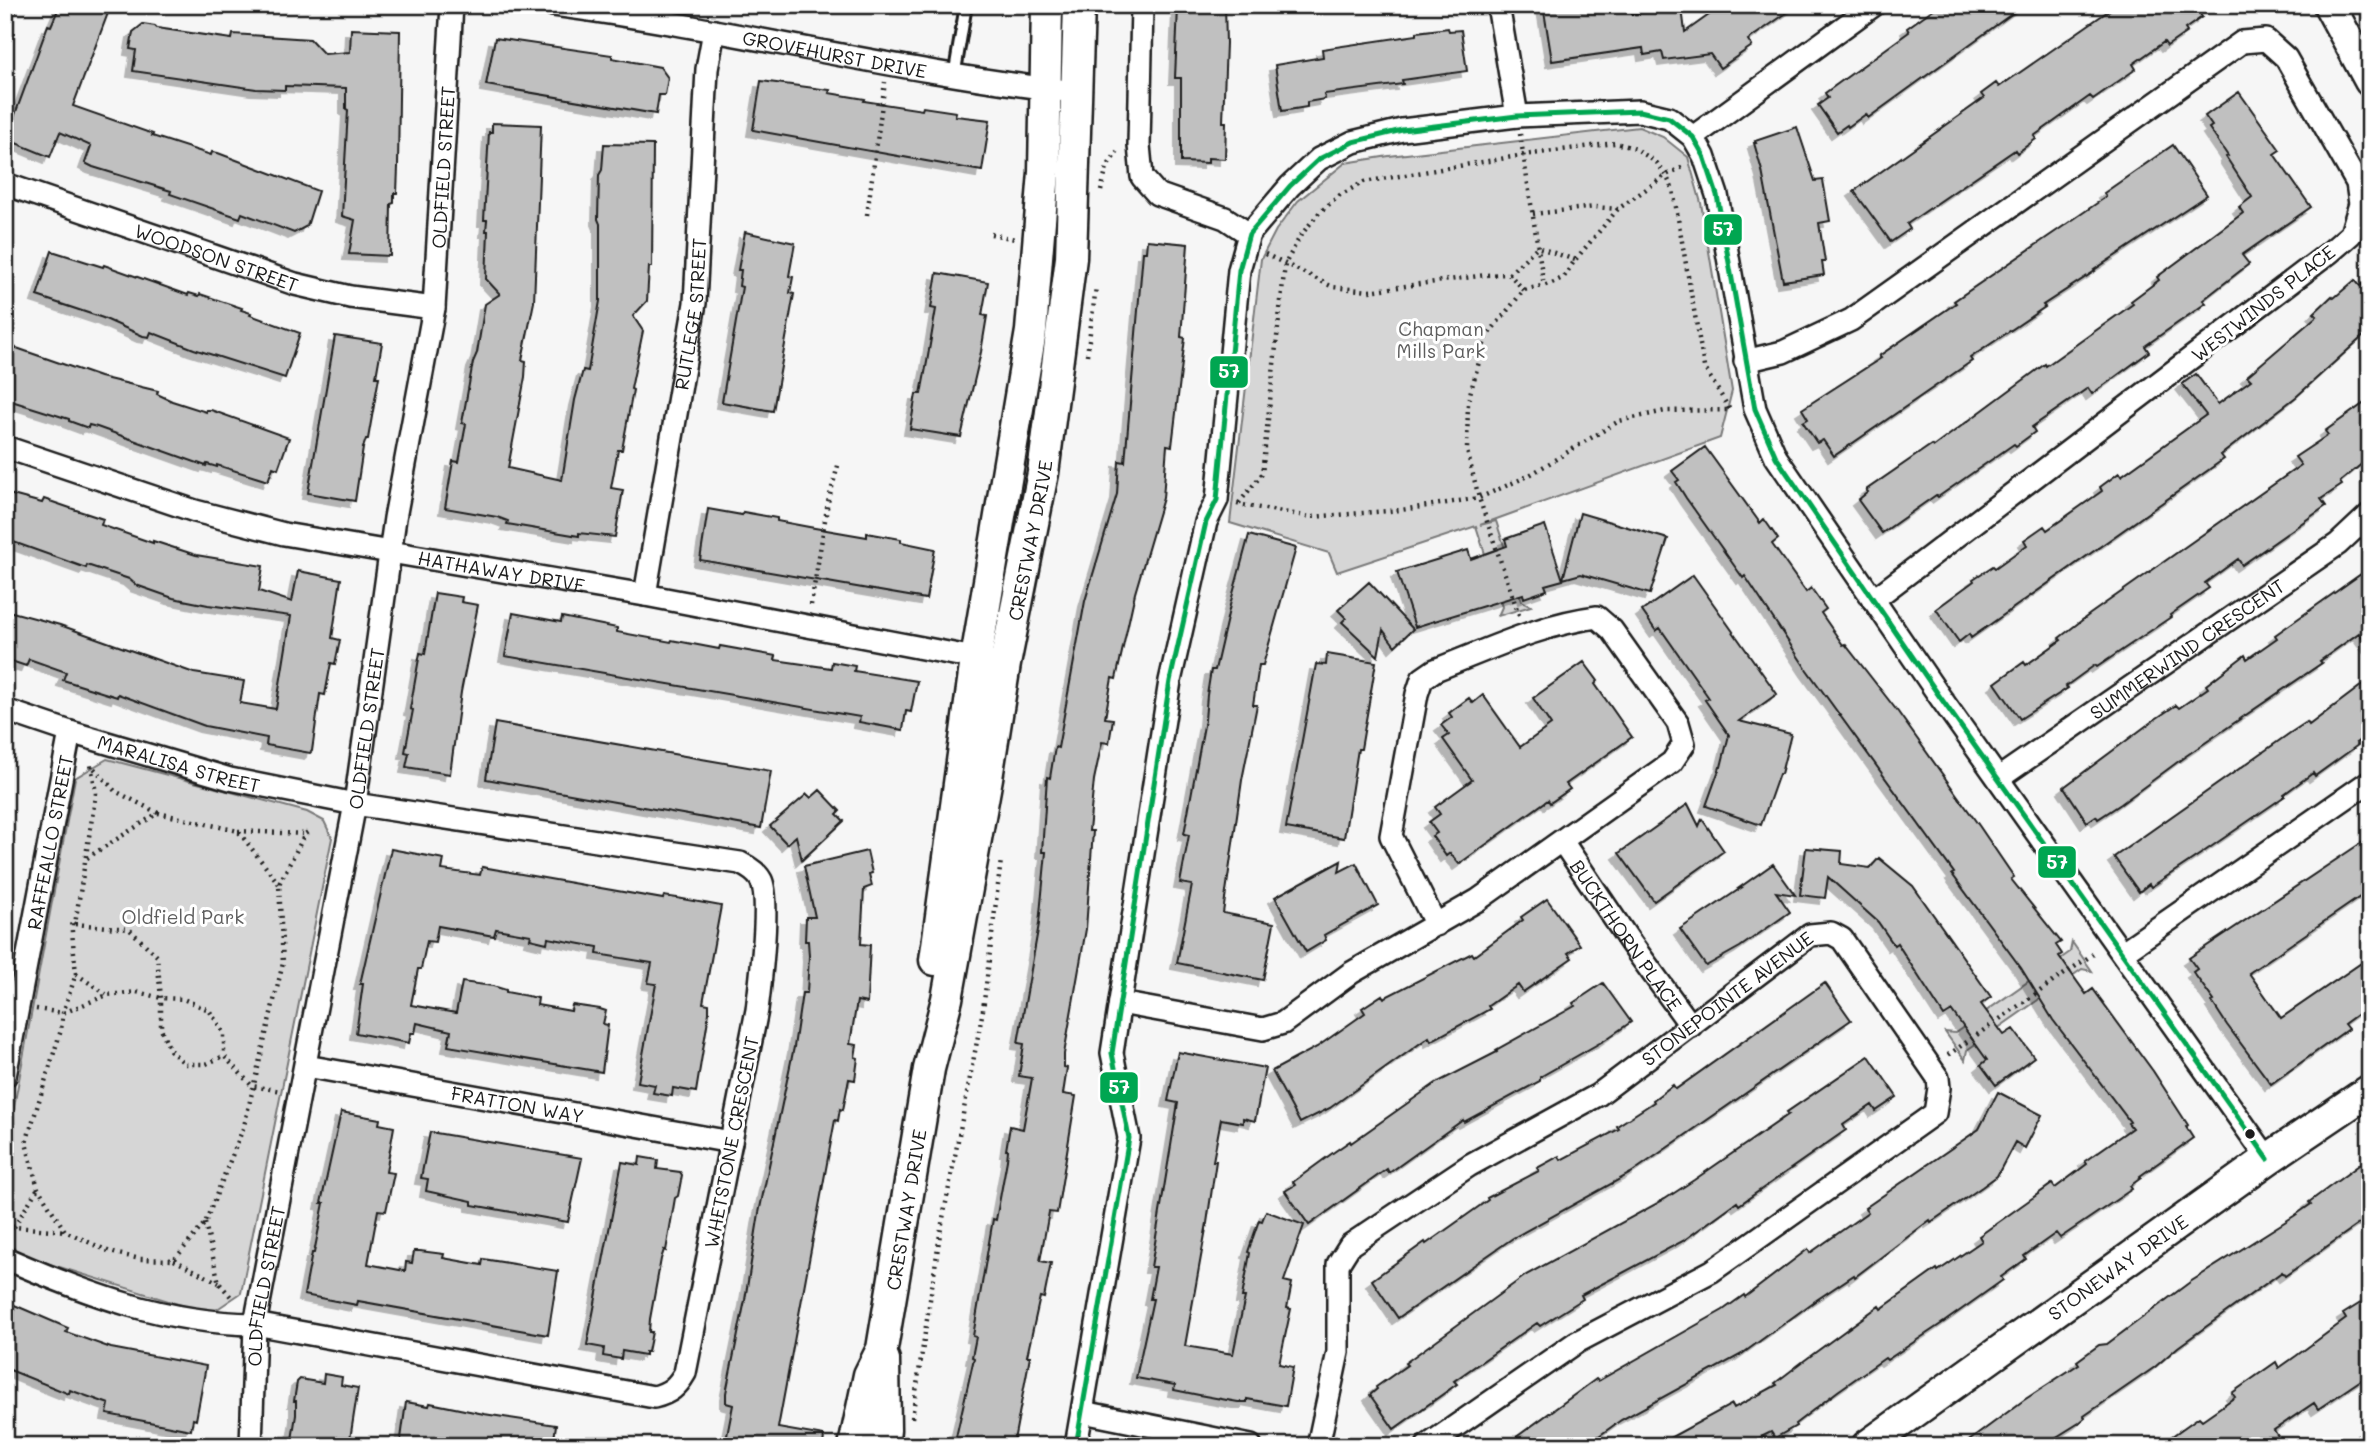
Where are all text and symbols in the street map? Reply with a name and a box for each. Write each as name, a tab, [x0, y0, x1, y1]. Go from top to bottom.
street label: GROVEHURST DRIVE	[741, 24, 929, 83]
street label: OLDFIELD STREET	[425, 85, 460, 249]
line badge: 57	[1703, 213, 1743, 246]
text: 57	[1712, 216, 1734, 241]
street label: WOODSON STREET	[132, 217, 302, 297]
street label: RUTLEGE STREET	[668, 237, 711, 392]
street label: WESTWINDS PLACE	[2186, 239, 2340, 367]
park label: Chapman Mills Park	[1397, 316, 1485, 363]
line badge: 57	[1209, 355, 1249, 389]
text: 57	[1218, 358, 1240, 383]
street label: CRESTWAY DRIVE	[1001, 458, 1057, 623]
street label: HATHAWAY DRIVE	[416, 544, 587, 597]
street label: SUMMERWIND CRESCENT	[2084, 572, 2289, 725]
street label: OLDFIELD STREET	[342, 646, 389, 811]
street label: MARALISA STREET	[95, 728, 262, 797]
street label: RAFFEALLO STREET	[20, 753, 78, 932]
line badge: 57	[2037, 845, 2077, 879]
text: 57	[2046, 849, 2068, 874]
street label: BUCKTHORN PLACE	[1565, 854, 1688, 1016]
park label: Oldfield Park	[122, 904, 244, 929]
street label: STONEPOINTE AVENUE	[1636, 925, 1818, 1071]
street label: WHETSTONE CRESCENT	[698, 1034, 764, 1250]
line badge: 57	[1099, 1071, 1139, 1104]
text: 57	[1108, 1074, 1130, 1099]
street label: FRATTON WAY	[449, 1080, 586, 1128]
street label: CRESTWAY DRIVE	[880, 1127, 931, 1292]
unlabelled marker	[2243, 1127, 2257, 1141]
street label: OLDFIELD STREET	[241, 1203, 290, 1367]
street label: STONEWAY DRIVE	[2043, 1208, 2192, 1325]

